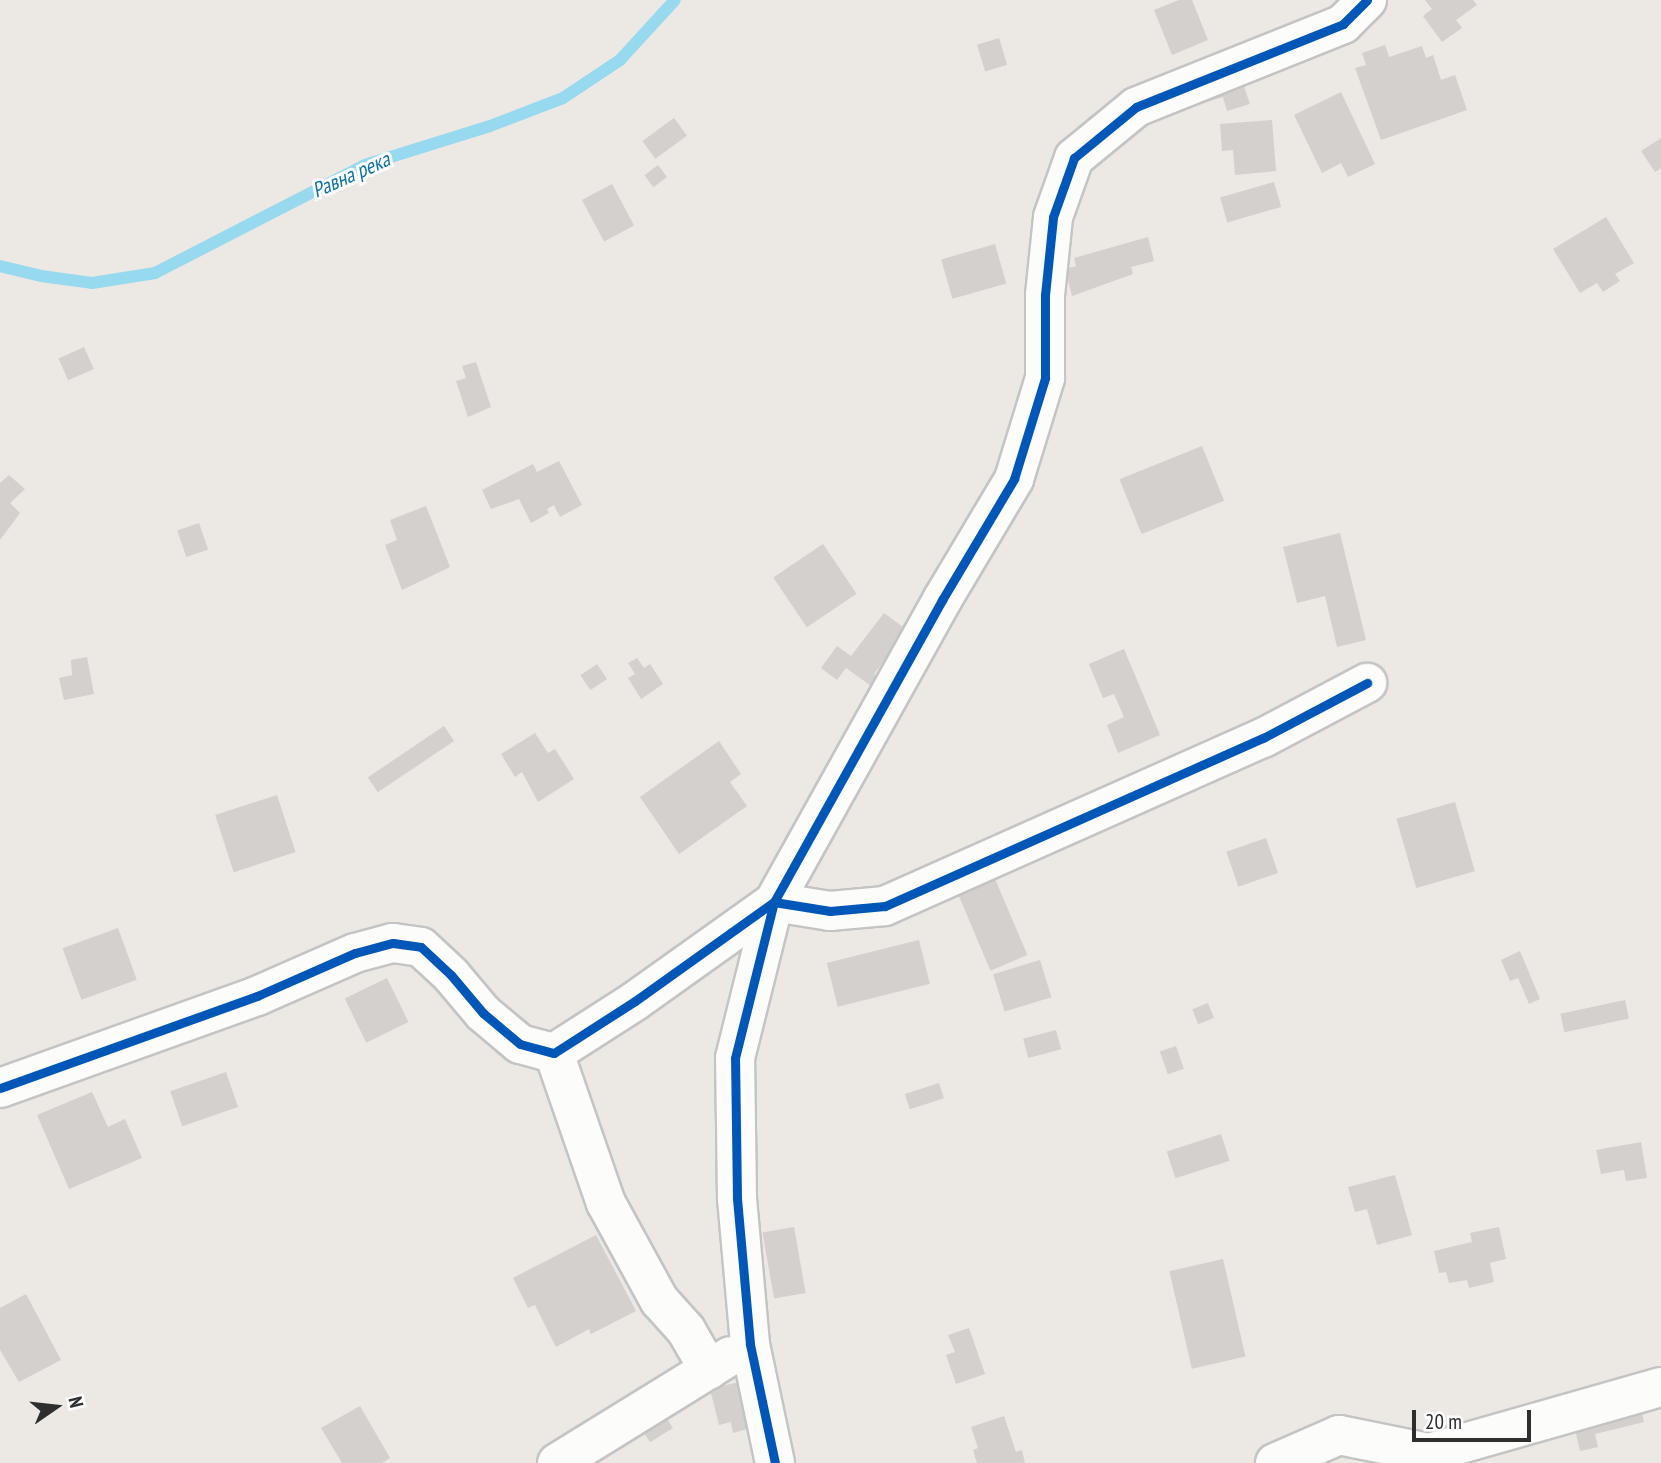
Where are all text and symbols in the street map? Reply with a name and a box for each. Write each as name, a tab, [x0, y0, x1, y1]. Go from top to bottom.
water label: Равна река	[308, 147, 394, 203]
north arrow	[21, 1372, 91, 1442]
text: N	[63, 1394, 89, 1410]
scale bar	[1416, 1396, 1535, 1440]
text: 20 m	[1425, 1408, 1462, 1435]

